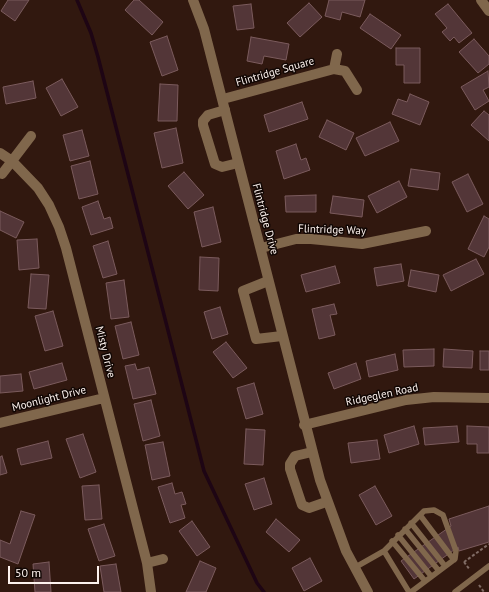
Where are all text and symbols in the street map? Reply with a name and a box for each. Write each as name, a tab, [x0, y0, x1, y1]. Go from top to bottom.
street label: Flintridge Square	[234, 54, 316, 90]
street label: Flintridge Drive	[249, 182, 281, 256]
street label: Flintridge Way	[298, 222, 366, 238]
street label: Misty Drive	[92, 325, 118, 379]
street label: Ridgeglen Road	[345, 381, 419, 409]
street label: Moonlight Drive	[11, 383, 87, 415]
scale bar	[10, 558, 101, 584]
text: 50 m	[15, 565, 41, 580]

